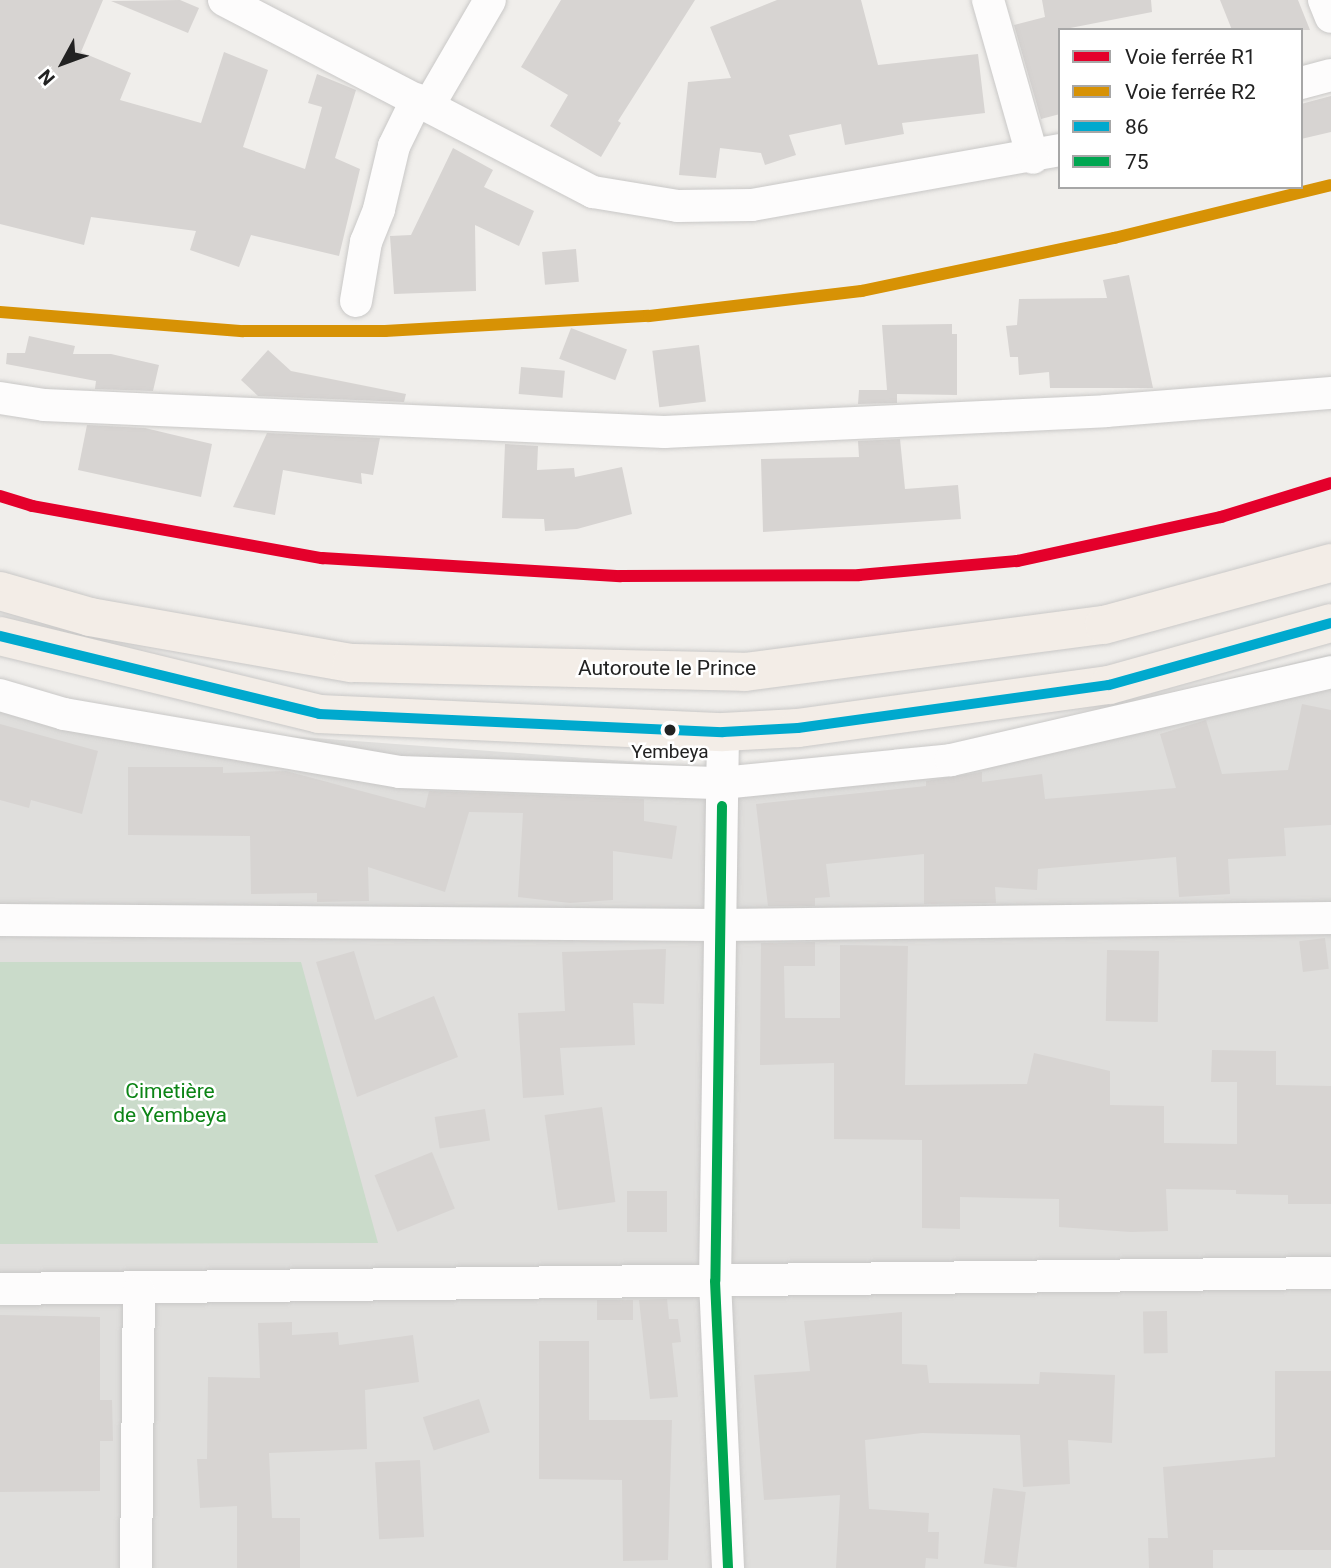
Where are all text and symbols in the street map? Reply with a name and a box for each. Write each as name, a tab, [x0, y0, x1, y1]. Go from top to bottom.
north arrow	[28, 28, 98, 98]
legend	[1058, 28, 1303, 189]
text: Voie ferrée R1	[1125, 45, 1256, 69]
text: N	[34, 65, 60, 90]
text: Voie ferrée R2	[1125, 80, 1256, 104]
text: 86	[1125, 115, 1149, 139]
text: 75	[1125, 150, 1149, 174]
street label: Autoroute le Prince	[578, 655, 756, 681]
marker: Yembeya	[663, 723, 677, 737]
place label: Yembeya	[631, 741, 709, 763]
park label: Cimetière de Yembeya	[113, 1078, 227, 1128]

